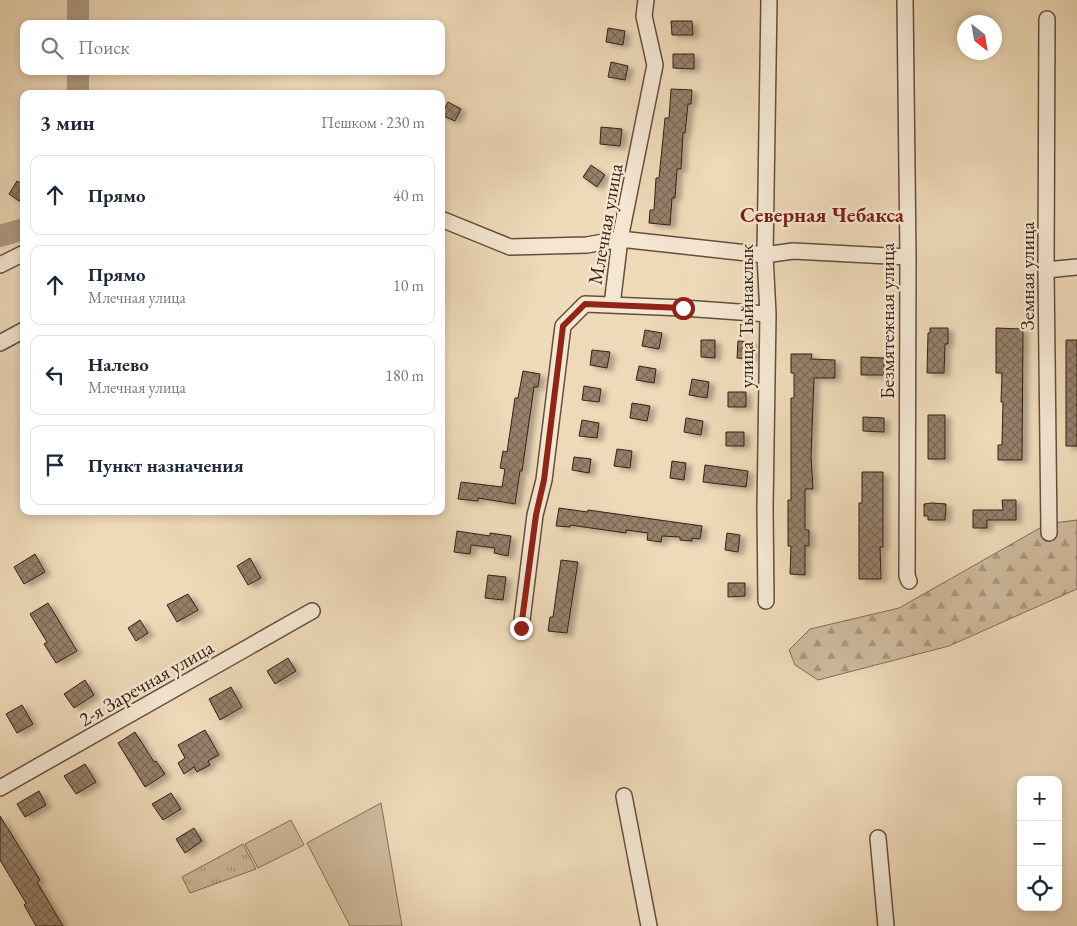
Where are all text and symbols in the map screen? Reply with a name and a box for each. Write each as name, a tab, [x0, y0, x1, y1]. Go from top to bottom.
north arrow	[957, 15, 1002, 60]
search box	[20, 20, 445, 75]
icon: search	[38, 34, 66, 62]
text: Поиск	[78, 35, 130, 60]
text: 3 мин	[40, 109, 95, 136]
text: Пешком · 230 m	[321, 112, 425, 133]
street label: Млечная улица	[582, 161, 628, 287]
icon: ahead	[41, 181, 69, 209]
text: Прямо	[88, 183, 146, 208]
text: 40 m	[393, 185, 424, 206]
district label: Северная Чебакса	[740, 201, 905, 228]
street label: Земная улица	[1014, 222, 1040, 330]
street label: улица Тыйнаклык	[733, 243, 759, 388]
street label: Безмятежная улица	[874, 243, 900, 399]
text: Прямо	[88, 262, 146, 287]
icon: ahead	[41, 271, 69, 299]
text: 10 m	[393, 275, 424, 296]
text: Млечная улица	[88, 287, 186, 308]
route start	[672, 297, 695, 320]
text: Налево	[88, 352, 149, 377]
icon: left	[41, 361, 69, 389]
text: 180 m	[385, 365, 424, 386]
text: Млечная улица	[88, 377, 186, 398]
icon: arrive	[41, 451, 69, 479]
text: Пункт назначения	[88, 453, 244, 478]
route end	[510, 617, 533, 640]
street label: 2-я Заречная улица	[74, 634, 218, 732]
map controls	[1017, 776, 1062, 911]
button: +	[1017, 776, 1062, 821]
button: −	[1017, 821, 1062, 866]
button: locate	[1017, 866, 1062, 911]

